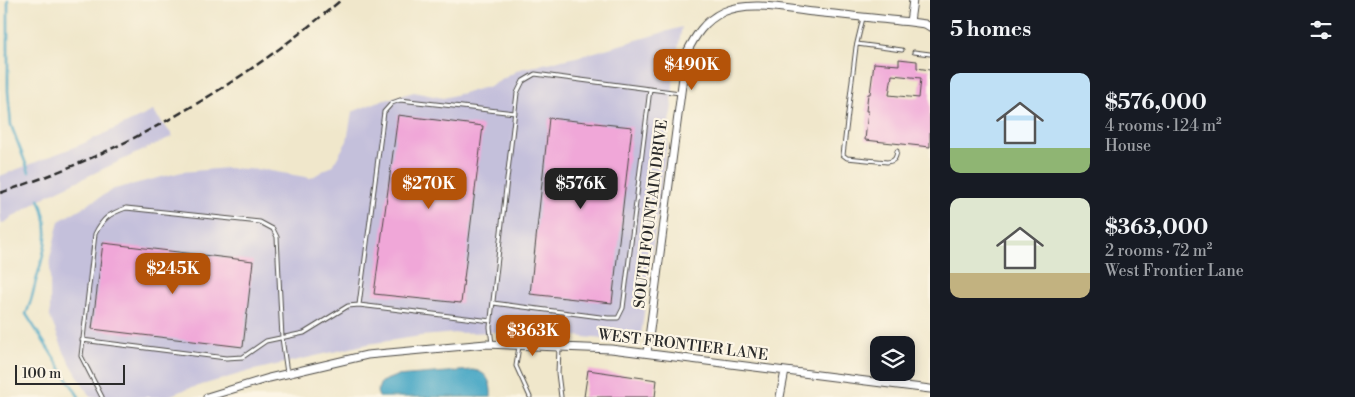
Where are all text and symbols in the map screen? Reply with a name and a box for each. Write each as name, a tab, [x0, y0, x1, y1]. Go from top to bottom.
icon: filters	[1307, 16, 1335, 44]
text: 5 homes	[950, 17, 1031, 43]
pin: $490K	[657, 48, 727, 91]
text: $490K	[665, 55, 719, 75]
text: $576,000	[1105, 90, 1207, 116]
icon: home	[990, 93, 1050, 153]
text: 4 rooms · 124 m²	[1105, 116, 1222, 136]
street label: SOUTH FOUNTAIN DRIVE	[630, 119, 672, 309]
text: House	[1105, 136, 1151, 156]
pin: $270K	[394, 168, 464, 210]
pin: $576K	[546, 168, 616, 210]
text: $270K	[403, 174, 455, 194]
text: $576K	[556, 174, 606, 194]
text: $363,000	[1105, 215, 1208, 241]
icon: home	[990, 218, 1050, 278]
text: 2 rooms · 72 m²	[1105, 241, 1212, 261]
pin: $245K	[138, 252, 208, 295]
text: $245K	[146, 259, 200, 279]
text: West Frontier Lane	[1105, 261, 1244, 281]
pin: $363K	[498, 314, 568, 357]
text: $363K	[507, 321, 559, 341]
street label: WEST FRONTIER LANE	[596, 325, 769, 365]
map controls	[870, 336, 915, 381]
button: layers	[870, 336, 915, 381]
scale bar	[15, 362, 125, 385]
text: 100 m	[22, 365, 61, 383]

